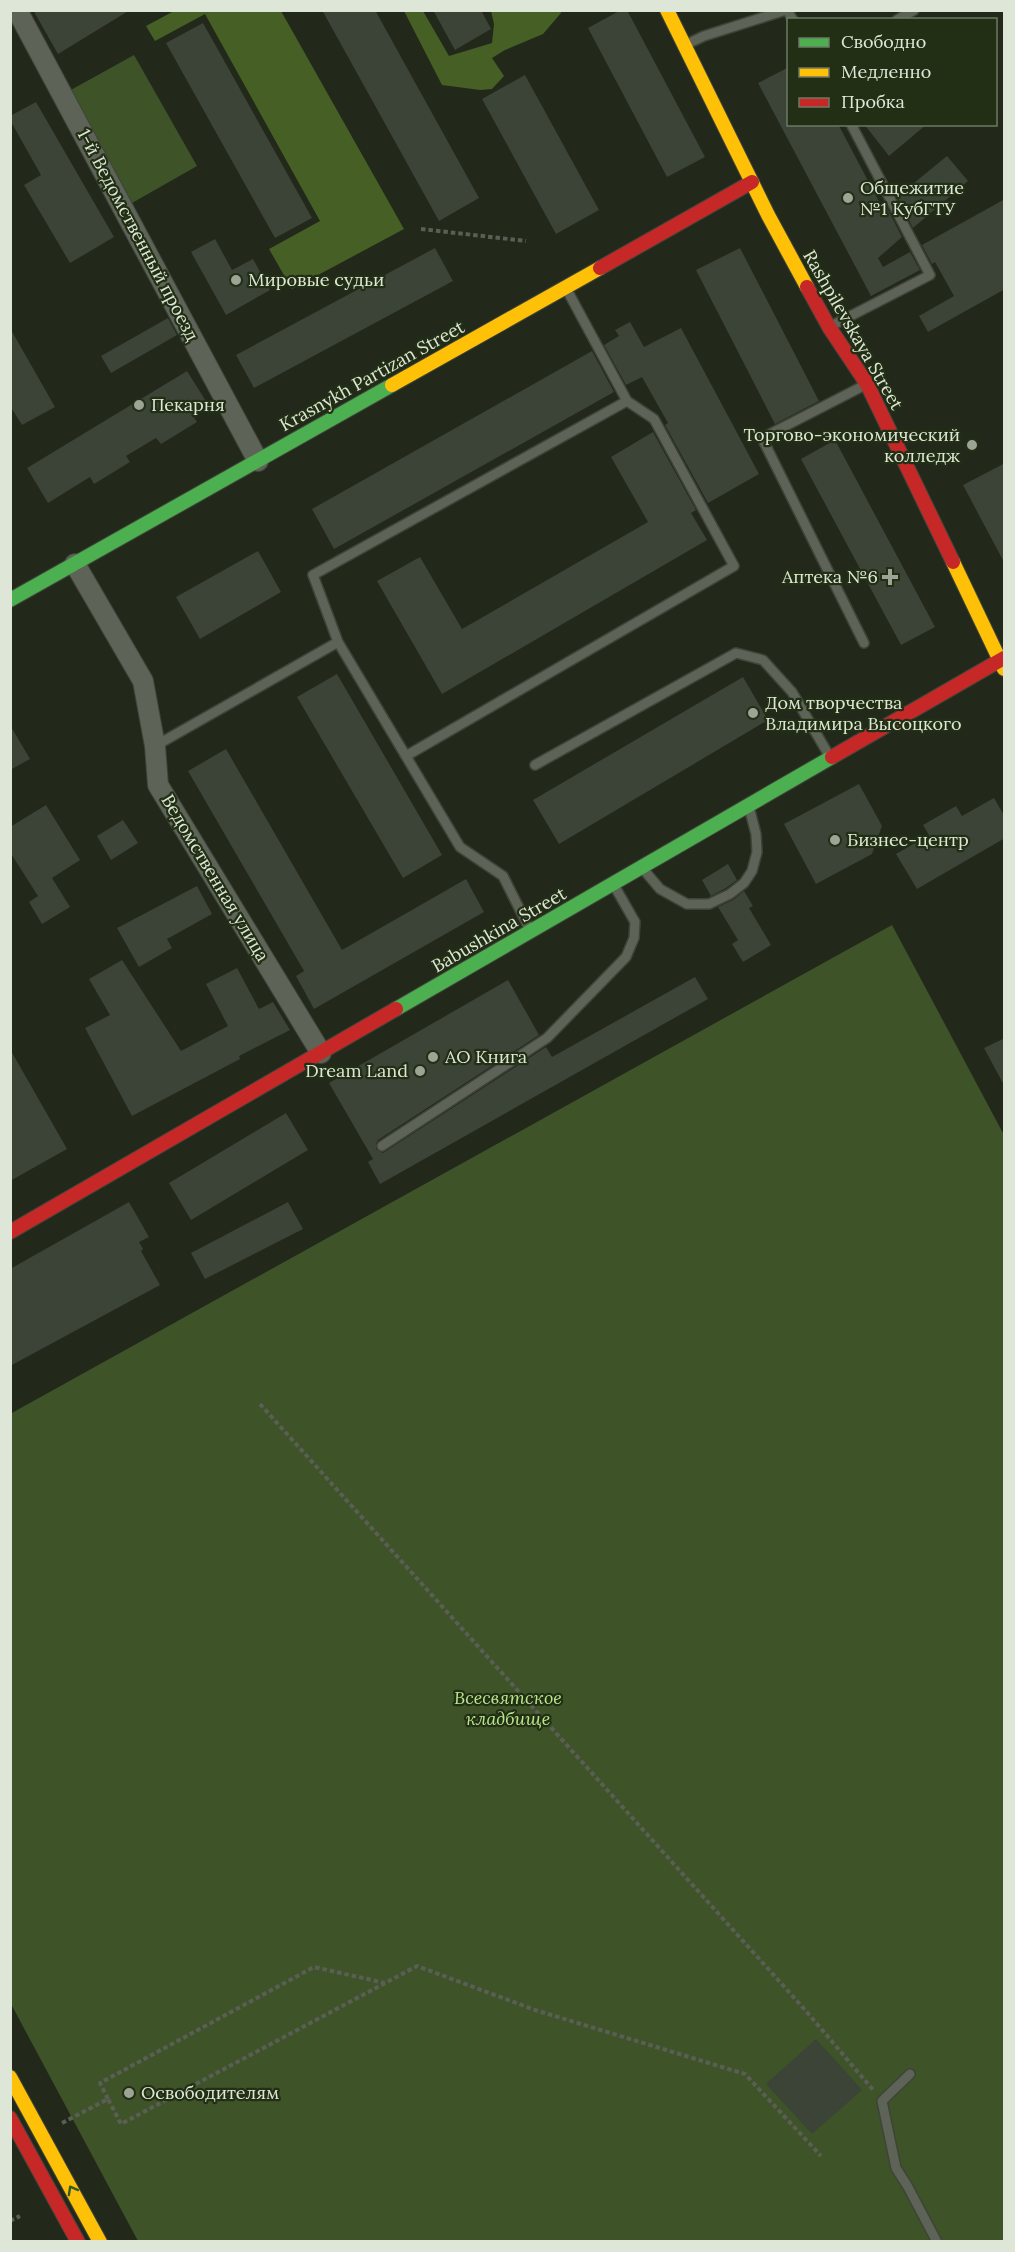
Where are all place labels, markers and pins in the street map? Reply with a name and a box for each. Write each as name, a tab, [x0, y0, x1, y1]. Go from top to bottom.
place label: Общежитие №1 КубГТУ	[860, 176, 964, 220]
marker: Общежитие №1 КубГТУ	[841, 191, 855, 205]
place label: Мировые судьи	[248, 268, 384, 291]
marker: Мировые судьи	[229, 273, 243, 287]
place label: Пекарня	[151, 393, 225, 416]
marker: Пекарня	[132, 398, 146, 412]
place label: Торгово-экономический колледж	[743, 423, 960, 467]
marker: Торгово-экономический колледж	[965, 438, 979, 452]
place label: Аптека №6	[781, 565, 878, 588]
marker: Аптека №6	[883, 570, 897, 584]
place label: Дом творчества Владимира Высоцкого	[765, 691, 962, 735]
marker: Дом творчества Владимира Высоцкого	[746, 706, 760, 720]
place label: Бизнес-центр	[847, 828, 969, 851]
marker: Бизнес-центр	[828, 833, 842, 847]
place label: АО Книга	[444, 1045, 527, 1068]
marker: АО Книга	[426, 1050, 440, 1064]
place label: Dream Land	[305, 1059, 408, 1082]
marker: Dream Land	[413, 1064, 427, 1078]
place label: Освободителям	[141, 2081, 279, 2104]
marker: Освободителям	[122, 2086, 136, 2100]

